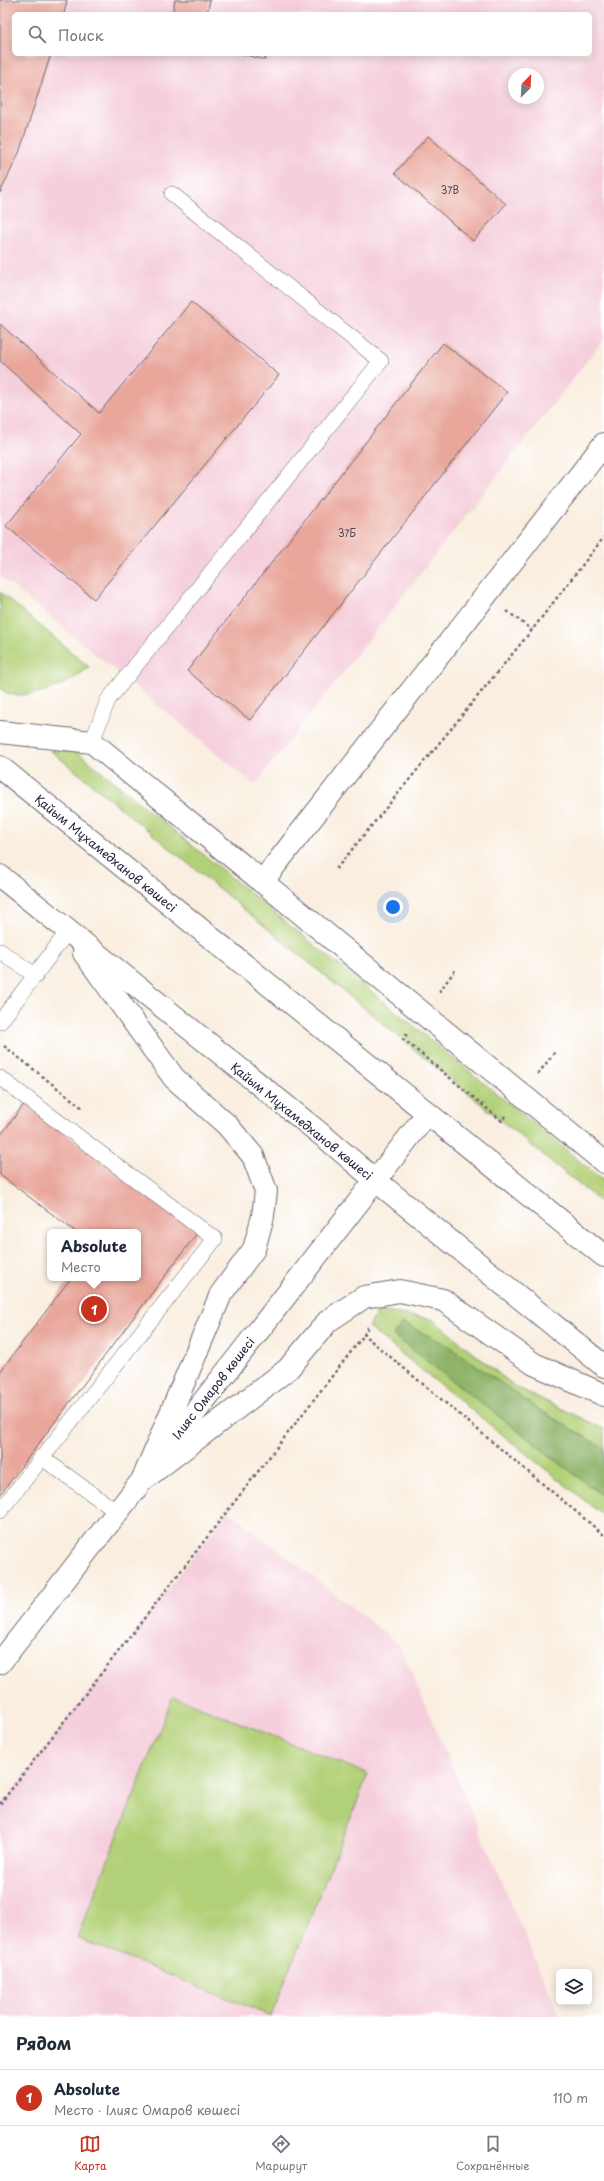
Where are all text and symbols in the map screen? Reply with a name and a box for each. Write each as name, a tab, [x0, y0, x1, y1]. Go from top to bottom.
search box	[12, 12, 592, 56]
icon: search	[26, 23, 48, 45]
text: Поиск	[58, 23, 104, 46]
north arrow	[508, 68, 544, 104]
house number: 37В	[441, 182, 460, 197]
house number: 37Б	[338, 525, 357, 540]
street label: Қайым Мұхамедханов көшесі	[31, 790, 181, 916]
your location	[383, 897, 403, 917]
street label: Қайым Мұхамедханов көшесі	[227, 1058, 377, 1184]
popup	[47, 1229, 141, 1281]
text: Absolute	[61, 1234, 127, 1257]
text: Место	[61, 1257, 101, 1276]
pin: 1	[81, 1294, 107, 1324]
street label: Ілияс Омаров көшесі	[167, 1333, 259, 1443]
map controls	[556, 1969, 592, 2005]
button: layers	[556, 1969, 592, 2005]
text: Рядом	[16, 2030, 71, 2056]
text: Absolute	[54, 2077, 120, 2100]
text: 1	[26, 2088, 32, 2107]
text: 110 m	[553, 2088, 588, 2107]
text: Место · Ілияс Омаров көшесі	[54, 2100, 240, 2119]
tab: Карта	[74, 2133, 107, 2174]
tab: Маршрут	[255, 2133, 307, 2174]
tab: Сохранённые	[456, 2133, 530, 2174]

